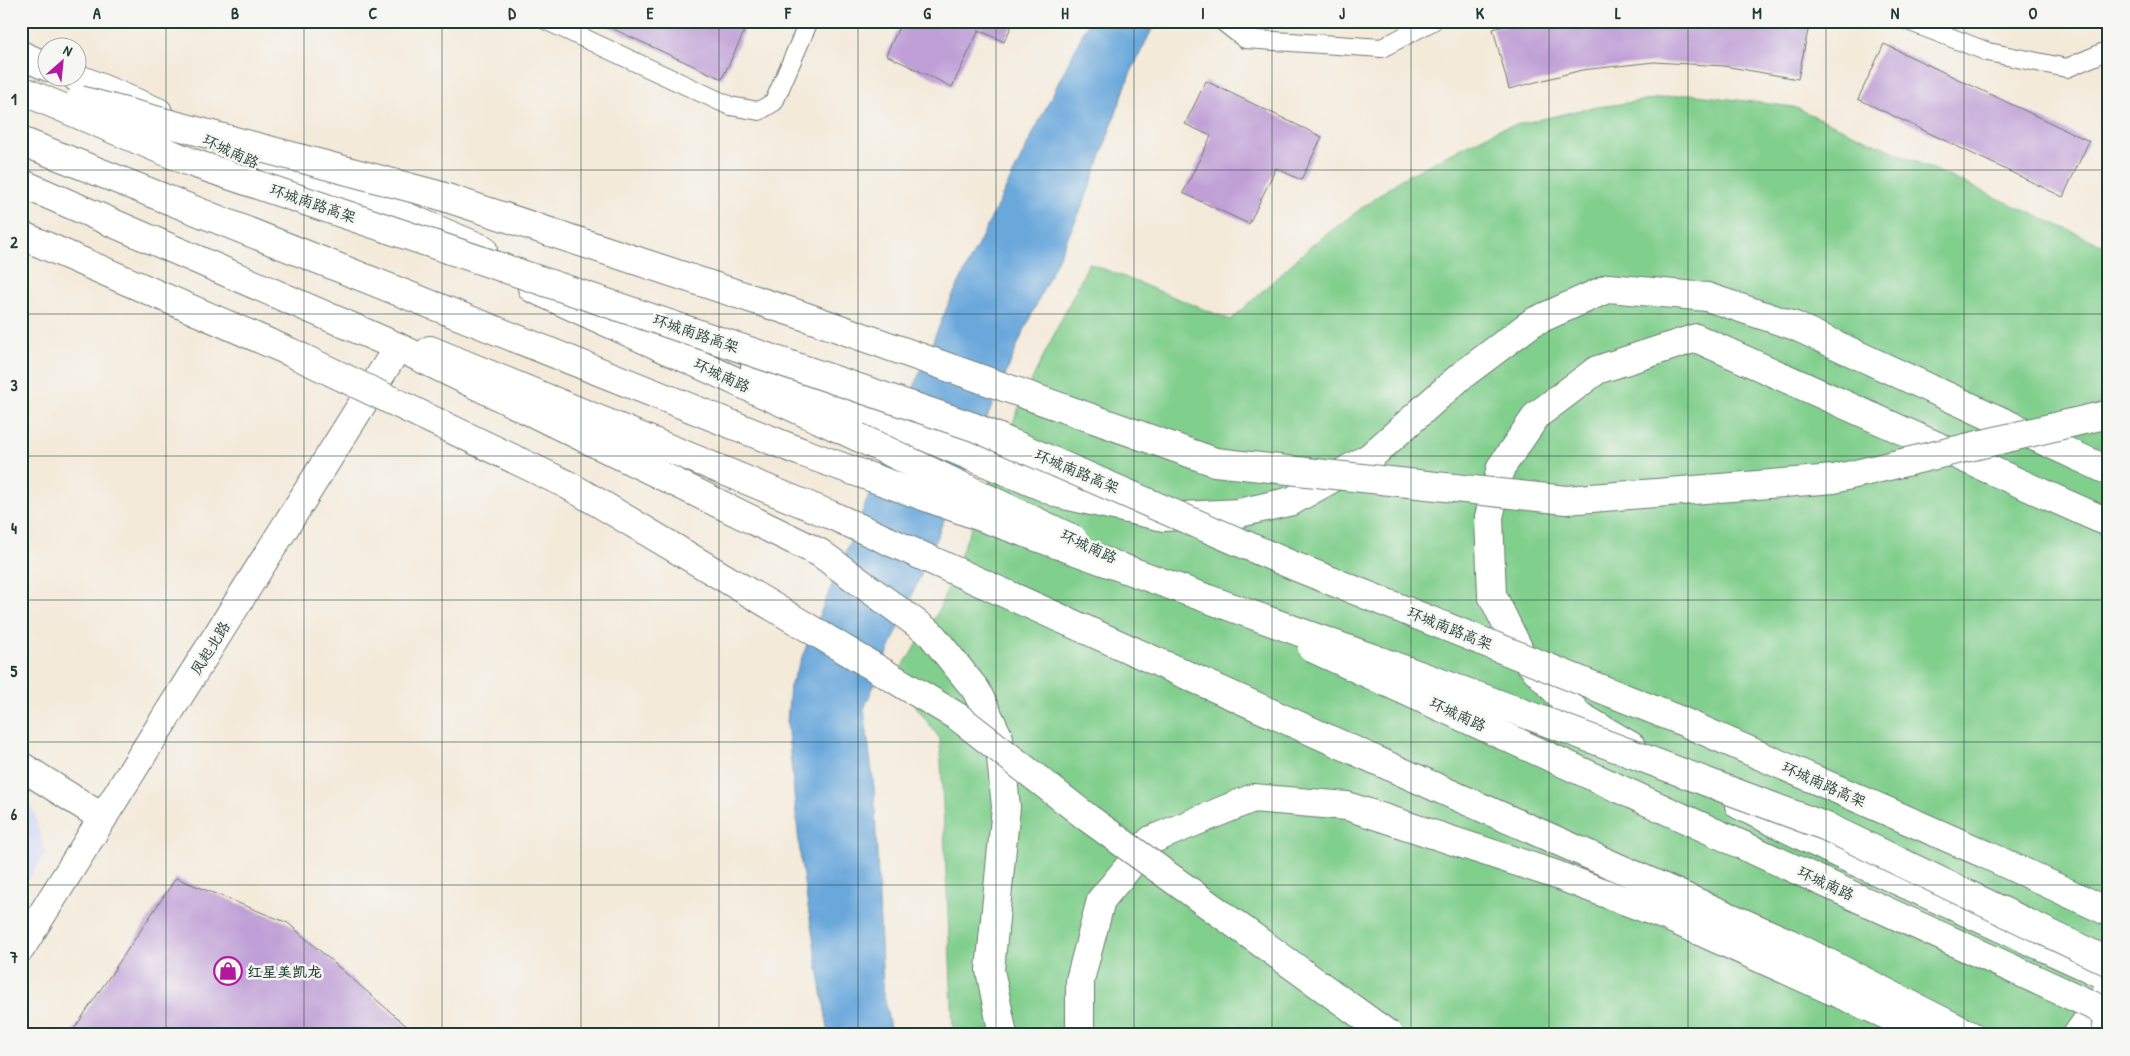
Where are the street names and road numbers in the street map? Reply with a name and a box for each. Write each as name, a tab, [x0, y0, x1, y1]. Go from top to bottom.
street label: 环城南路	[199, 129, 263, 173]
street label: 环城南路高架	[267, 178, 359, 228]
street label: 环城南路高架	[650, 308, 742, 358]
street label: 环城南路	[690, 353, 754, 397]
street label: 环城南路高架	[1031, 444, 1123, 498]
street label: 环城南路	[1057, 524, 1121, 568]
street label: 环城南路高架	[1404, 601, 1496, 655]
street label: 凤起北路	[185, 617, 235, 679]
street label: 环城南路	[1426, 692, 1490, 736]
street label: 环城南路高架	[1779, 756, 1869, 812]
street label: 环城南路	[1794, 861, 1858, 905]

